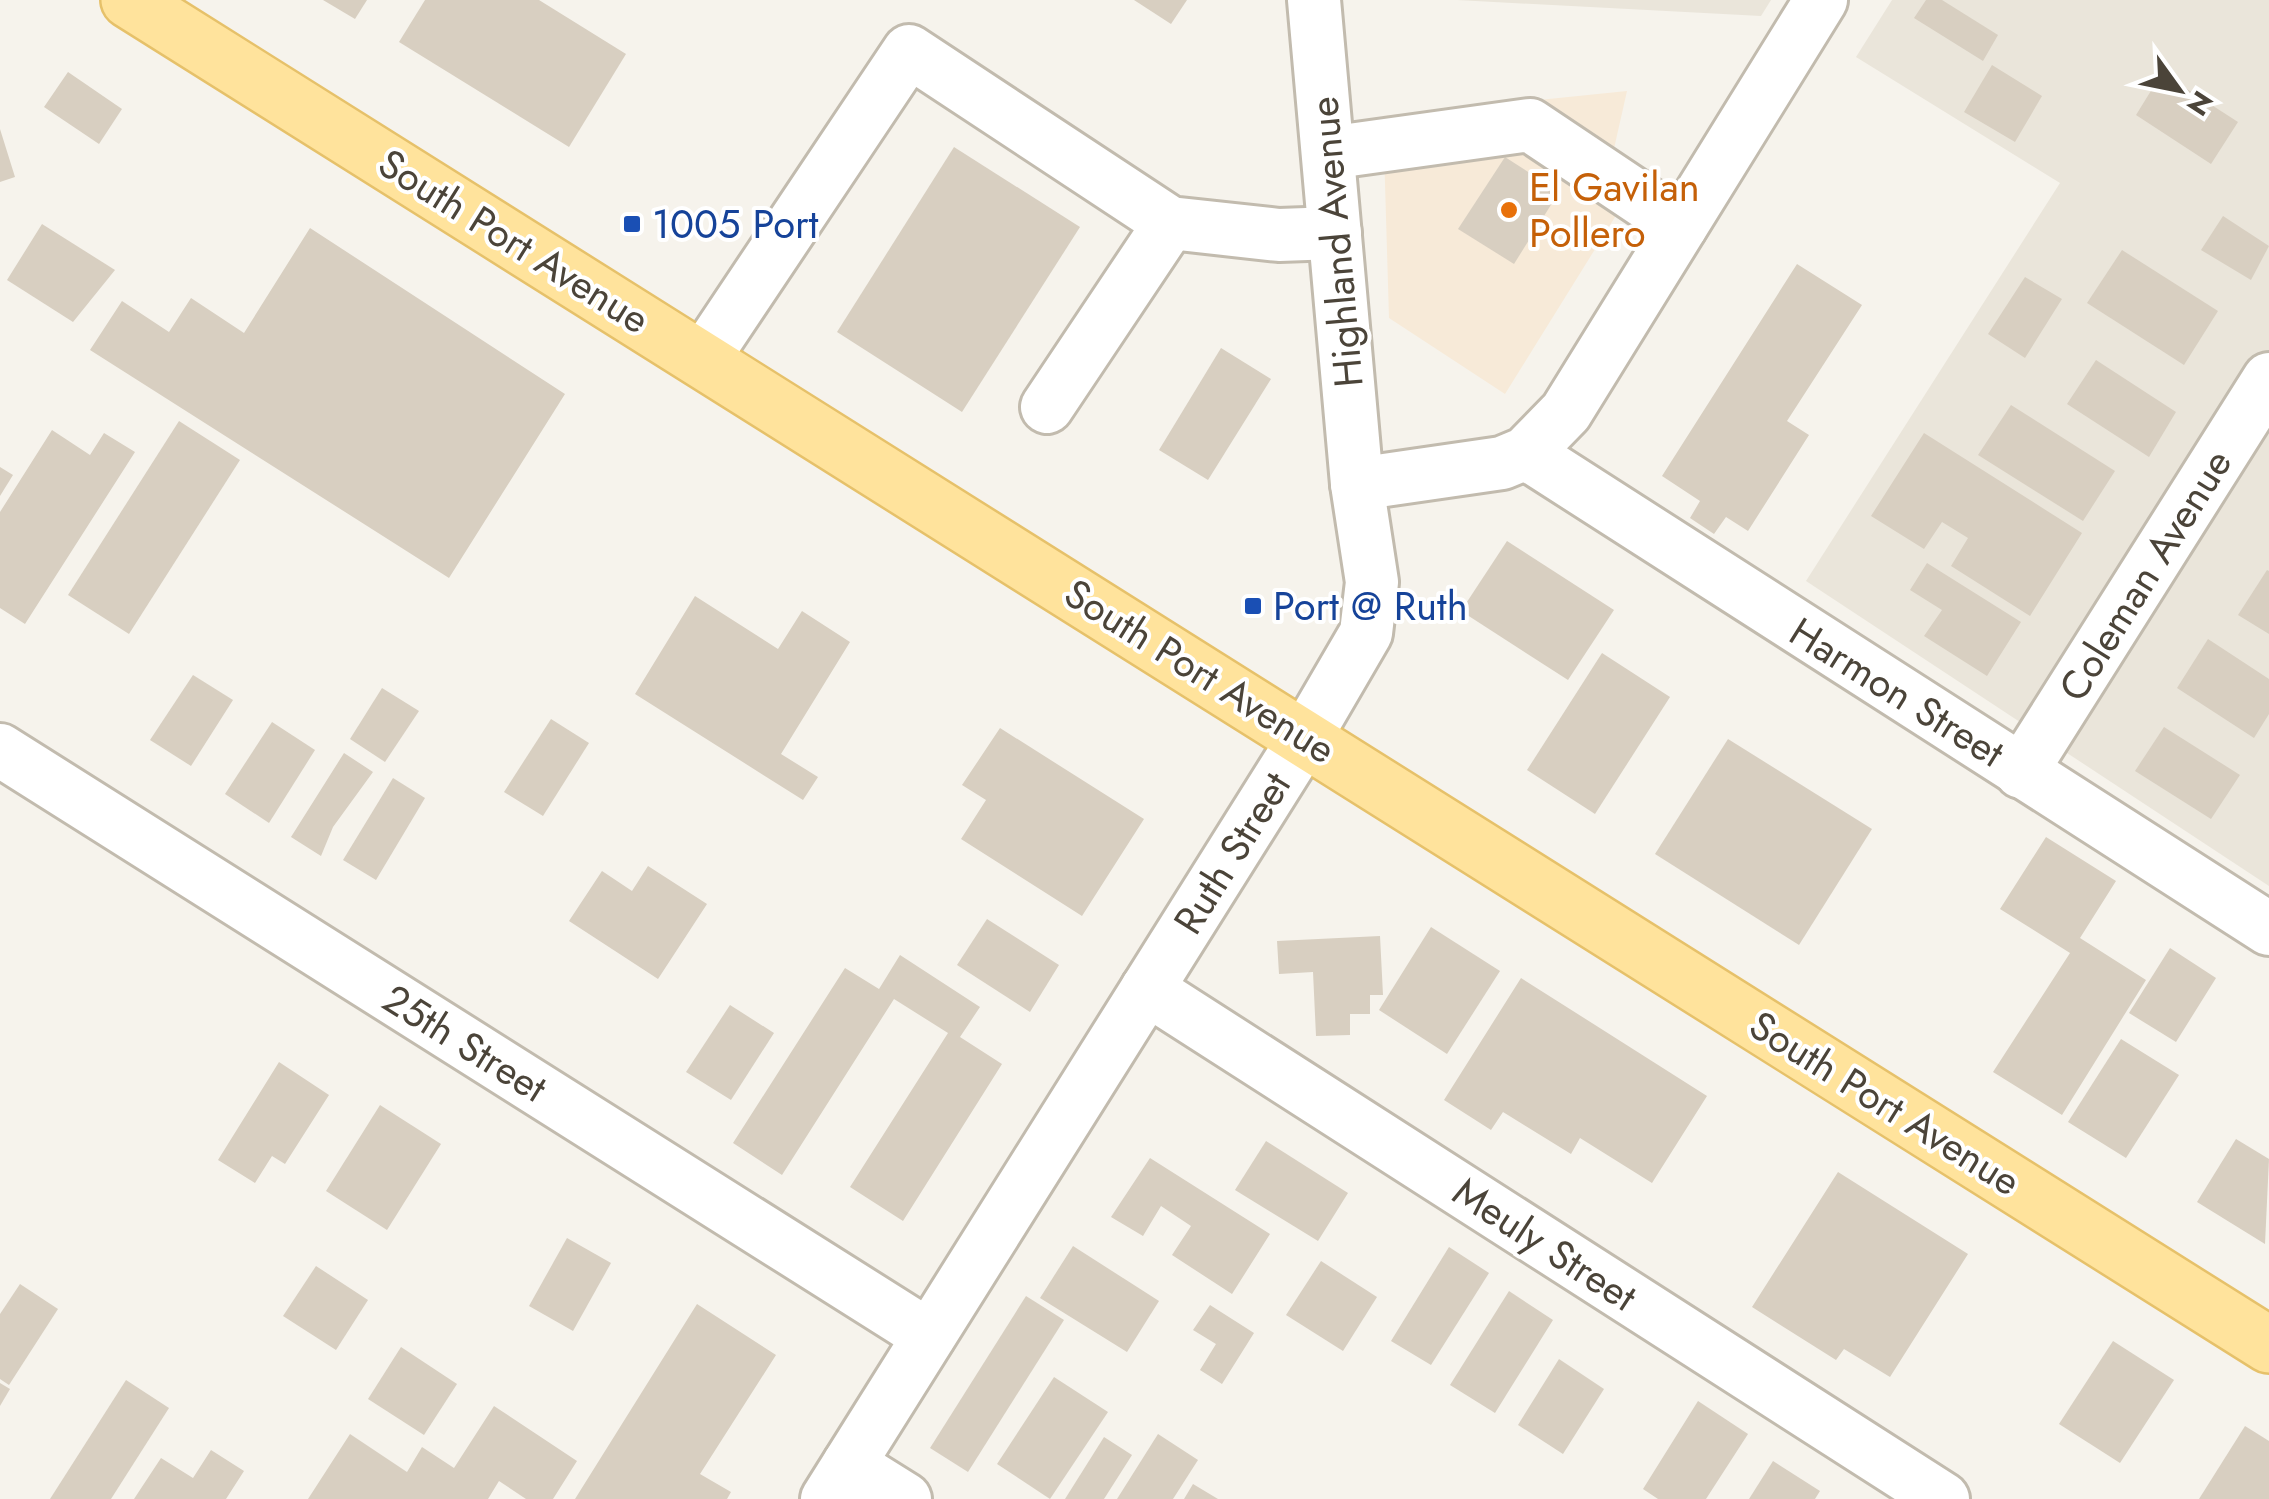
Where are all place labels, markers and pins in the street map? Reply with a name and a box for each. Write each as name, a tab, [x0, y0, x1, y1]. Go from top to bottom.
place label: El Gavilan Pollero	[1529, 158, 1700, 262]
place label: 1005 Port	[652, 195, 819, 253]
marker: El Gavilan Pollero	[1498, 199, 1520, 221]
marker: 1005 Port	[621, 213, 643, 235]
place label: Port @ Ruth	[1273, 577, 1468, 635]
marker: Port @ Ruth	[1242, 595, 1264, 617]

